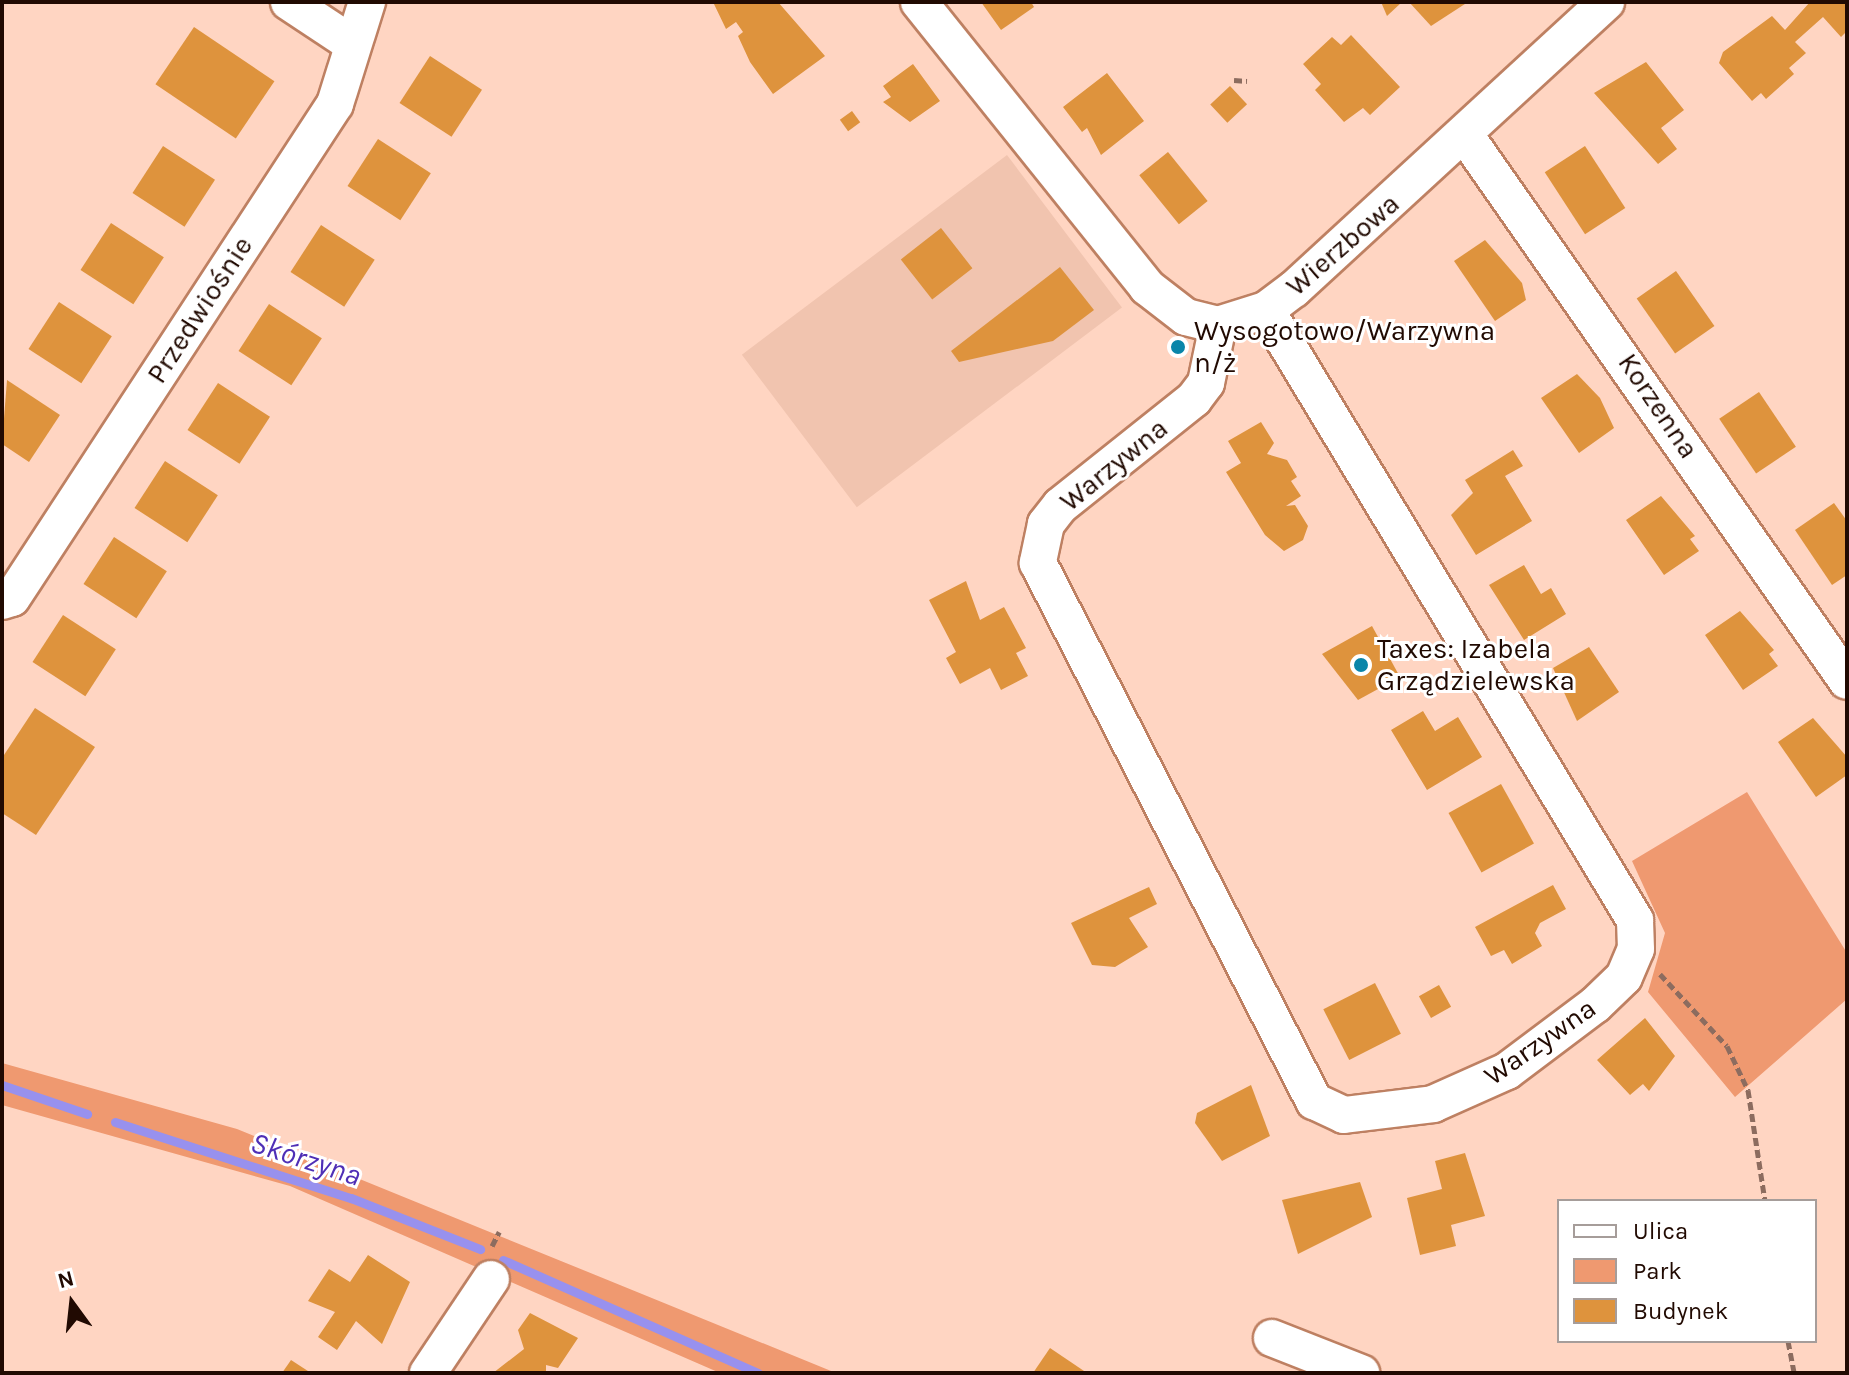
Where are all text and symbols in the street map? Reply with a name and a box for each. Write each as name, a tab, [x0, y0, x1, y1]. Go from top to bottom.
street label: Wierzbowa	[1280, 187, 1406, 303]
street label: Przedwiośnie	[140, 230, 260, 390]
place label: Wysogotowo/Warzywna n/ż	[1194, 314, 1495, 380]
marker: Wysogotowo/Warzywna n/ż	[1169, 338, 1187, 356]
street label: Korzenna	[1611, 347, 1705, 465]
street label: Warzywna	[1053, 411, 1175, 519]
place label: Taxes: Izabela Grządzielewska	[1377, 632, 1575, 698]
marker: Taxes: Izabela Grządzielewska	[1352, 656, 1370, 674]
street label: Warzywna	[1478, 991, 1602, 1093]
water label: Skórzyna	[246, 1124, 366, 1194]
legend	[1557, 1199, 1817, 1343]
text: Ulica	[1633, 1217, 1688, 1245]
text: Park	[1633, 1257, 1682, 1285]
north arrow	[32, 1263, 112, 1343]
text: N	[55, 1265, 77, 1294]
text: Budynek	[1633, 1297, 1728, 1325]

